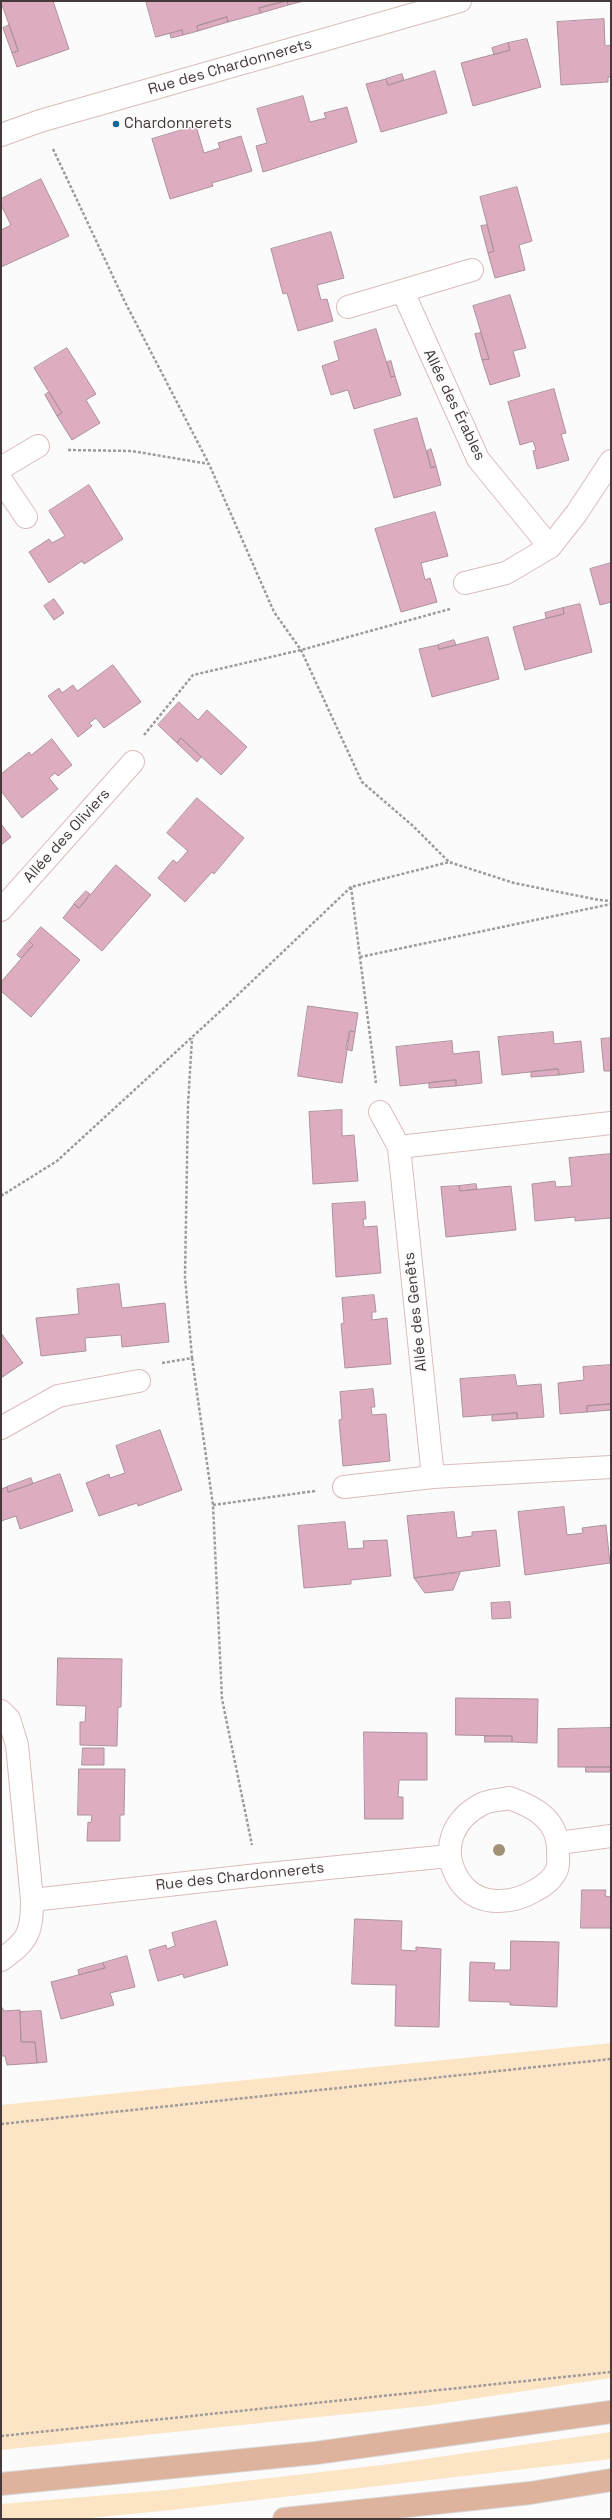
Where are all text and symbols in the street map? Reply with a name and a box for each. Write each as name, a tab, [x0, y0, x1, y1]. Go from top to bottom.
street label: Rue des Chardonnerets	[146, 35, 314, 99]
place label: Chardonnerets	[124, 115, 232, 133]
marker: Chardonnerets	[111, 119, 121, 129]
street label: Allée des Érables	[419, 347, 489, 463]
street label: Allée des Oliviers	[20, 785, 114, 887]
street label: Allée des Genêts	[401, 1251, 431, 1373]
street label: Rue des Chardonnerets	[155, 1859, 325, 1895]

